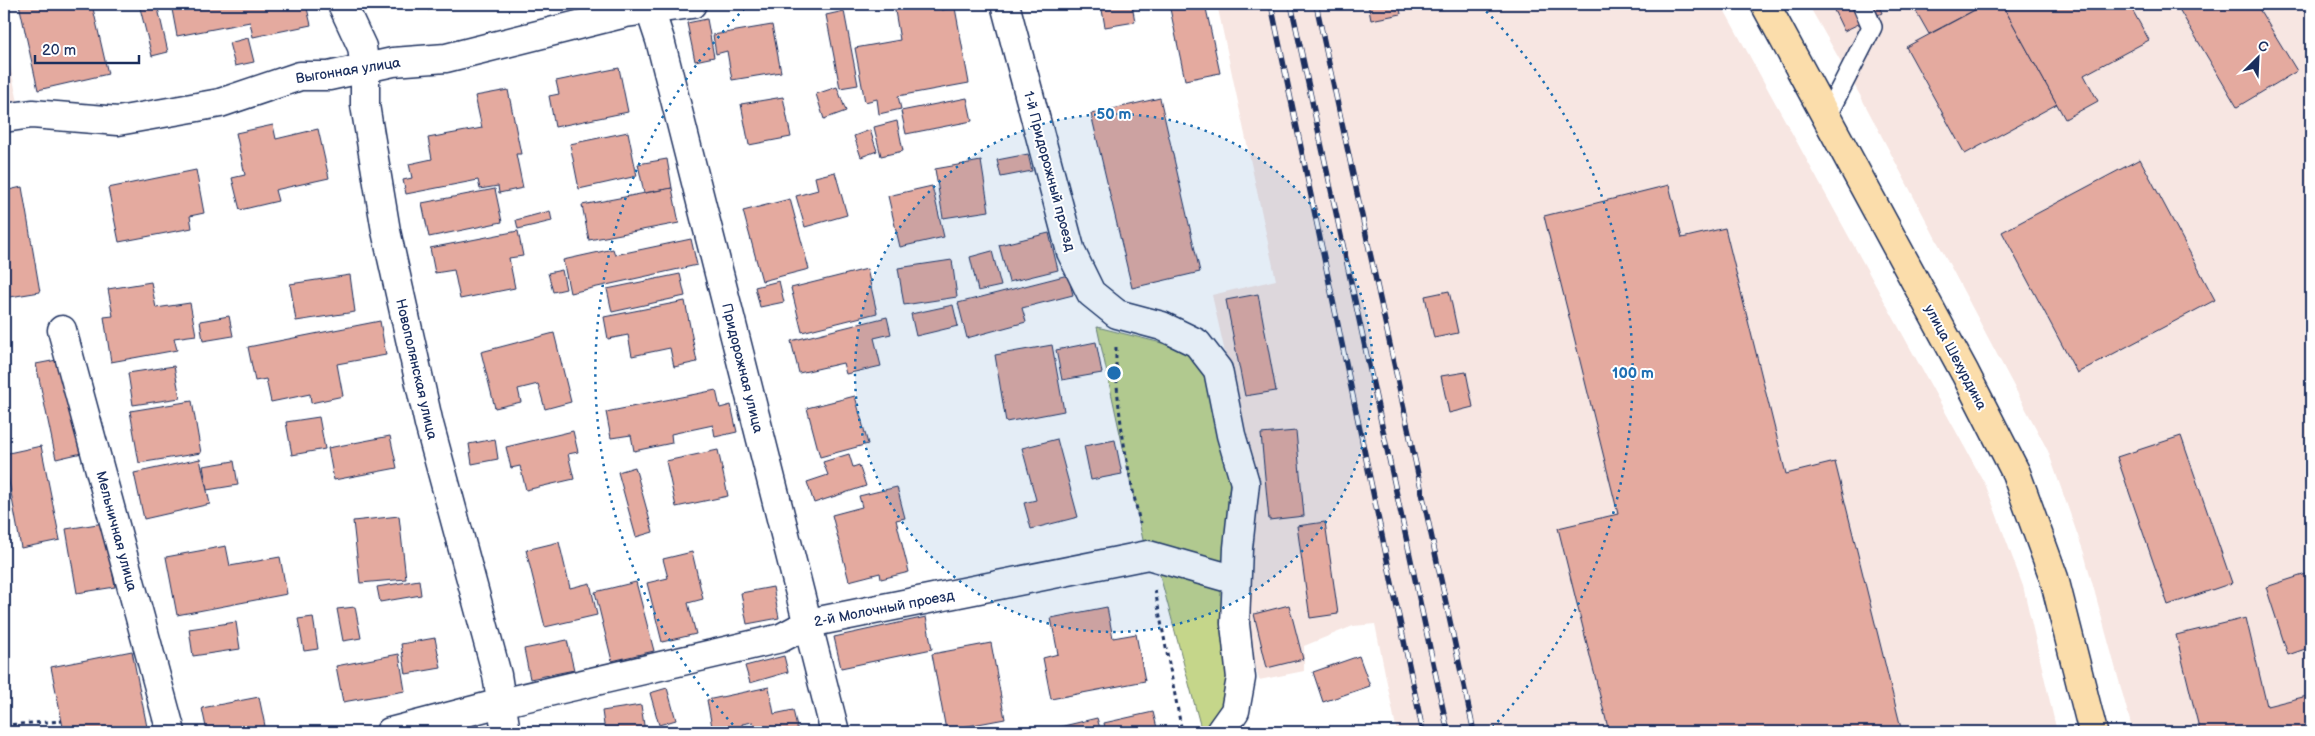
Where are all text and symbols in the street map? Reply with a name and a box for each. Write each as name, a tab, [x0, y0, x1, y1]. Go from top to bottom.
scale bar	[35, 32, 139, 64]
north arrow	[2232, 32, 2282, 82]
text: С	[2255, 37, 2271, 56]
text: 20 m	[42, 41, 76, 60]
street label: Выгонная улица	[294, 54, 402, 87]
street label: 1-й Придорожный проезд	[1020, 89, 1079, 254]
text: 50 m	[1097, 105, 1132, 124]
street label: Новополянская улица	[392, 297, 441, 442]
street label: Придорожная улица	[718, 301, 767, 436]
street label: улица Шехурдина	[1921, 302, 1991, 413]
centre of rings	[1105, 364, 1123, 382]
text: 100 m	[1612, 364, 1654, 383]
street label: Мельничная улица	[92, 469, 141, 594]
street label: 2-й Молочный проезд	[812, 586, 956, 630]

